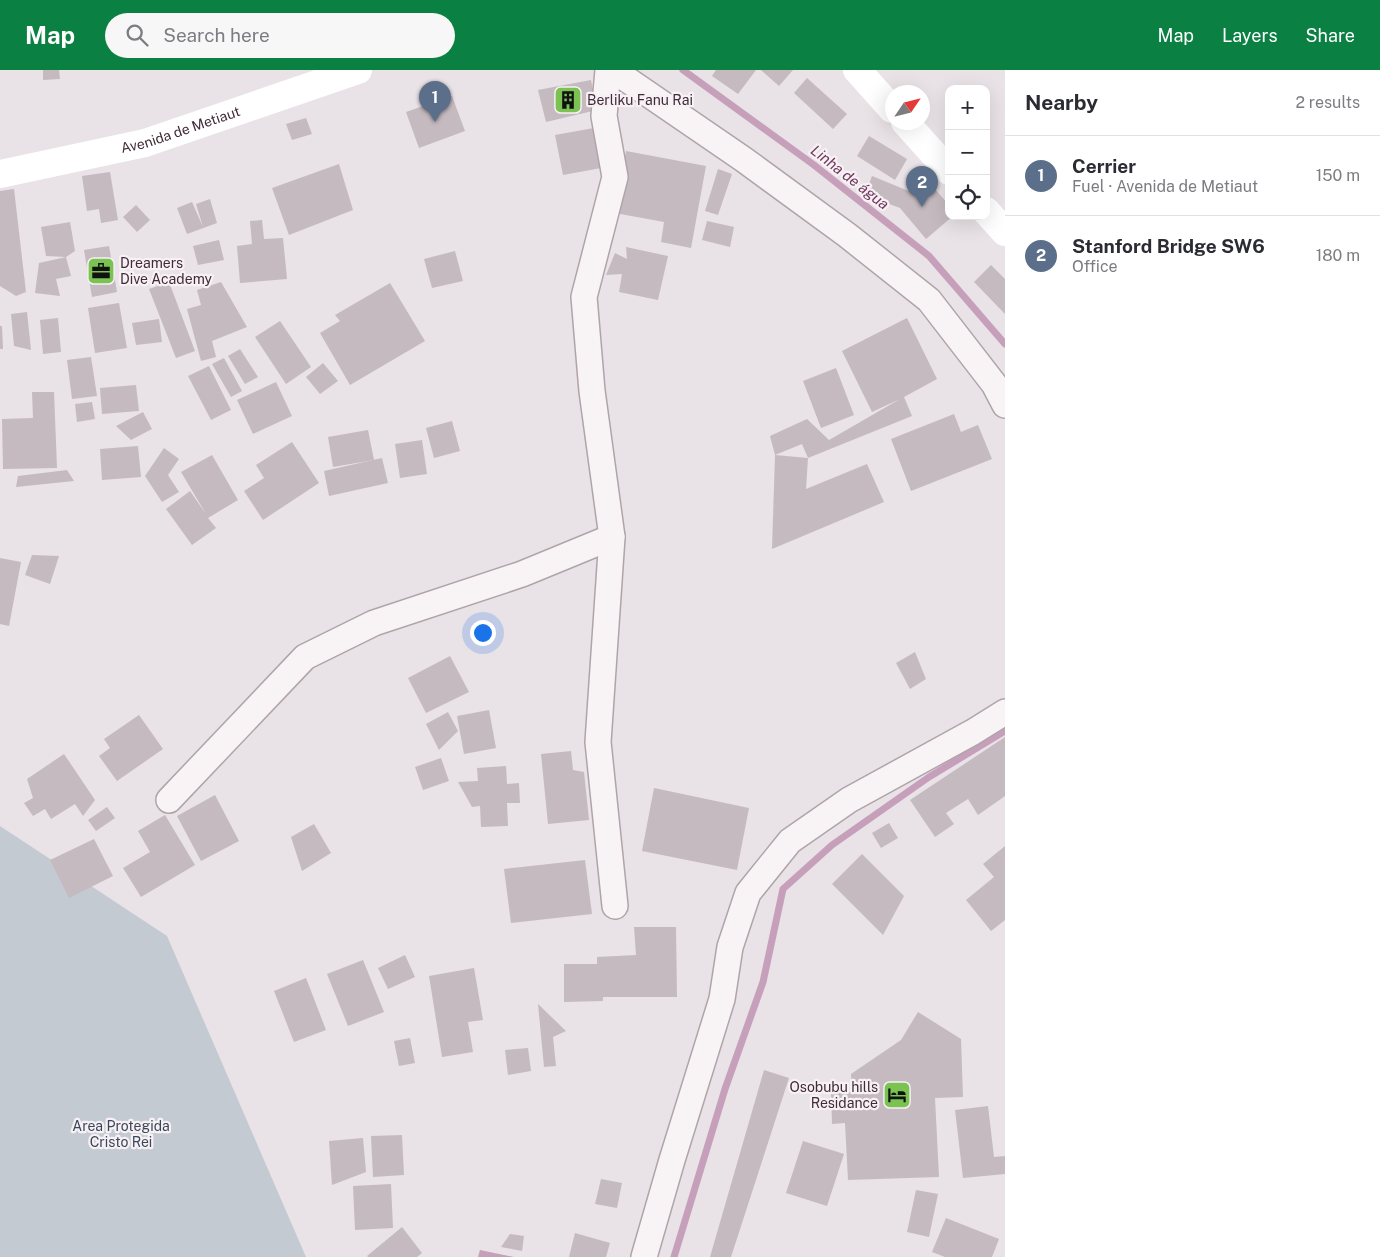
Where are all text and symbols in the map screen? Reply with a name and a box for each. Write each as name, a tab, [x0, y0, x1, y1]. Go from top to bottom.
search box	[105, 13, 455, 58]
text: Map	[25, 21, 75, 49]
icon: search	[123, 21, 151, 49]
text: Search here	[163, 24, 270, 46]
text: Map	[1158, 25, 1194, 46]
text: Layers	[1222, 25, 1278, 46]
text: Share	[1306, 25, 1355, 46]
pin: 1	[419, 81, 451, 122]
building icon: Berliku Fanu Rai	[553, 85, 583, 115]
north arrow	[885, 85, 930, 130]
map controls	[945, 85, 990, 220]
button: +	[945, 85, 990, 130]
text: Nearby	[1025, 90, 1098, 115]
place label: Berliku Fanu Rai	[587, 92, 693, 108]
text: 2 results	[1295, 93, 1360, 112]
street label: Avenida de Metiaut	[119, 103, 242, 156]
button: −	[945, 130, 990, 175]
water label: Linha de água	[808, 141, 892, 213]
text: Cerrier	[1072, 155, 1136, 177]
pin: 2	[906, 166, 938, 207]
text: 1	[1038, 166, 1044, 185]
text: 150 m	[1316, 166, 1360, 185]
button: locate	[945, 175, 990, 220]
text: Fuel · Avenida de Metiaut	[1072, 177, 1258, 196]
text: Stanford Bridge SW6	[1072, 235, 1265, 257]
text: 2	[1036, 246, 1046, 265]
text: 180 m	[1316, 246, 1360, 265]
place label: Dreamers Dive Academy	[120, 255, 213, 287]
office icon: Dreamers Dive Academy	[86, 256, 116, 286]
text: Office	[1072, 257, 1118, 276]
your location	[470, 620, 496, 646]
place label: Osobubu hills Residance	[790, 1079, 878, 1111]
hotel icon: Osobubu hills Residance	[882, 1080, 912, 1110]
park label: Area Protegida Cristo Rei	[72, 1118, 170, 1150]

